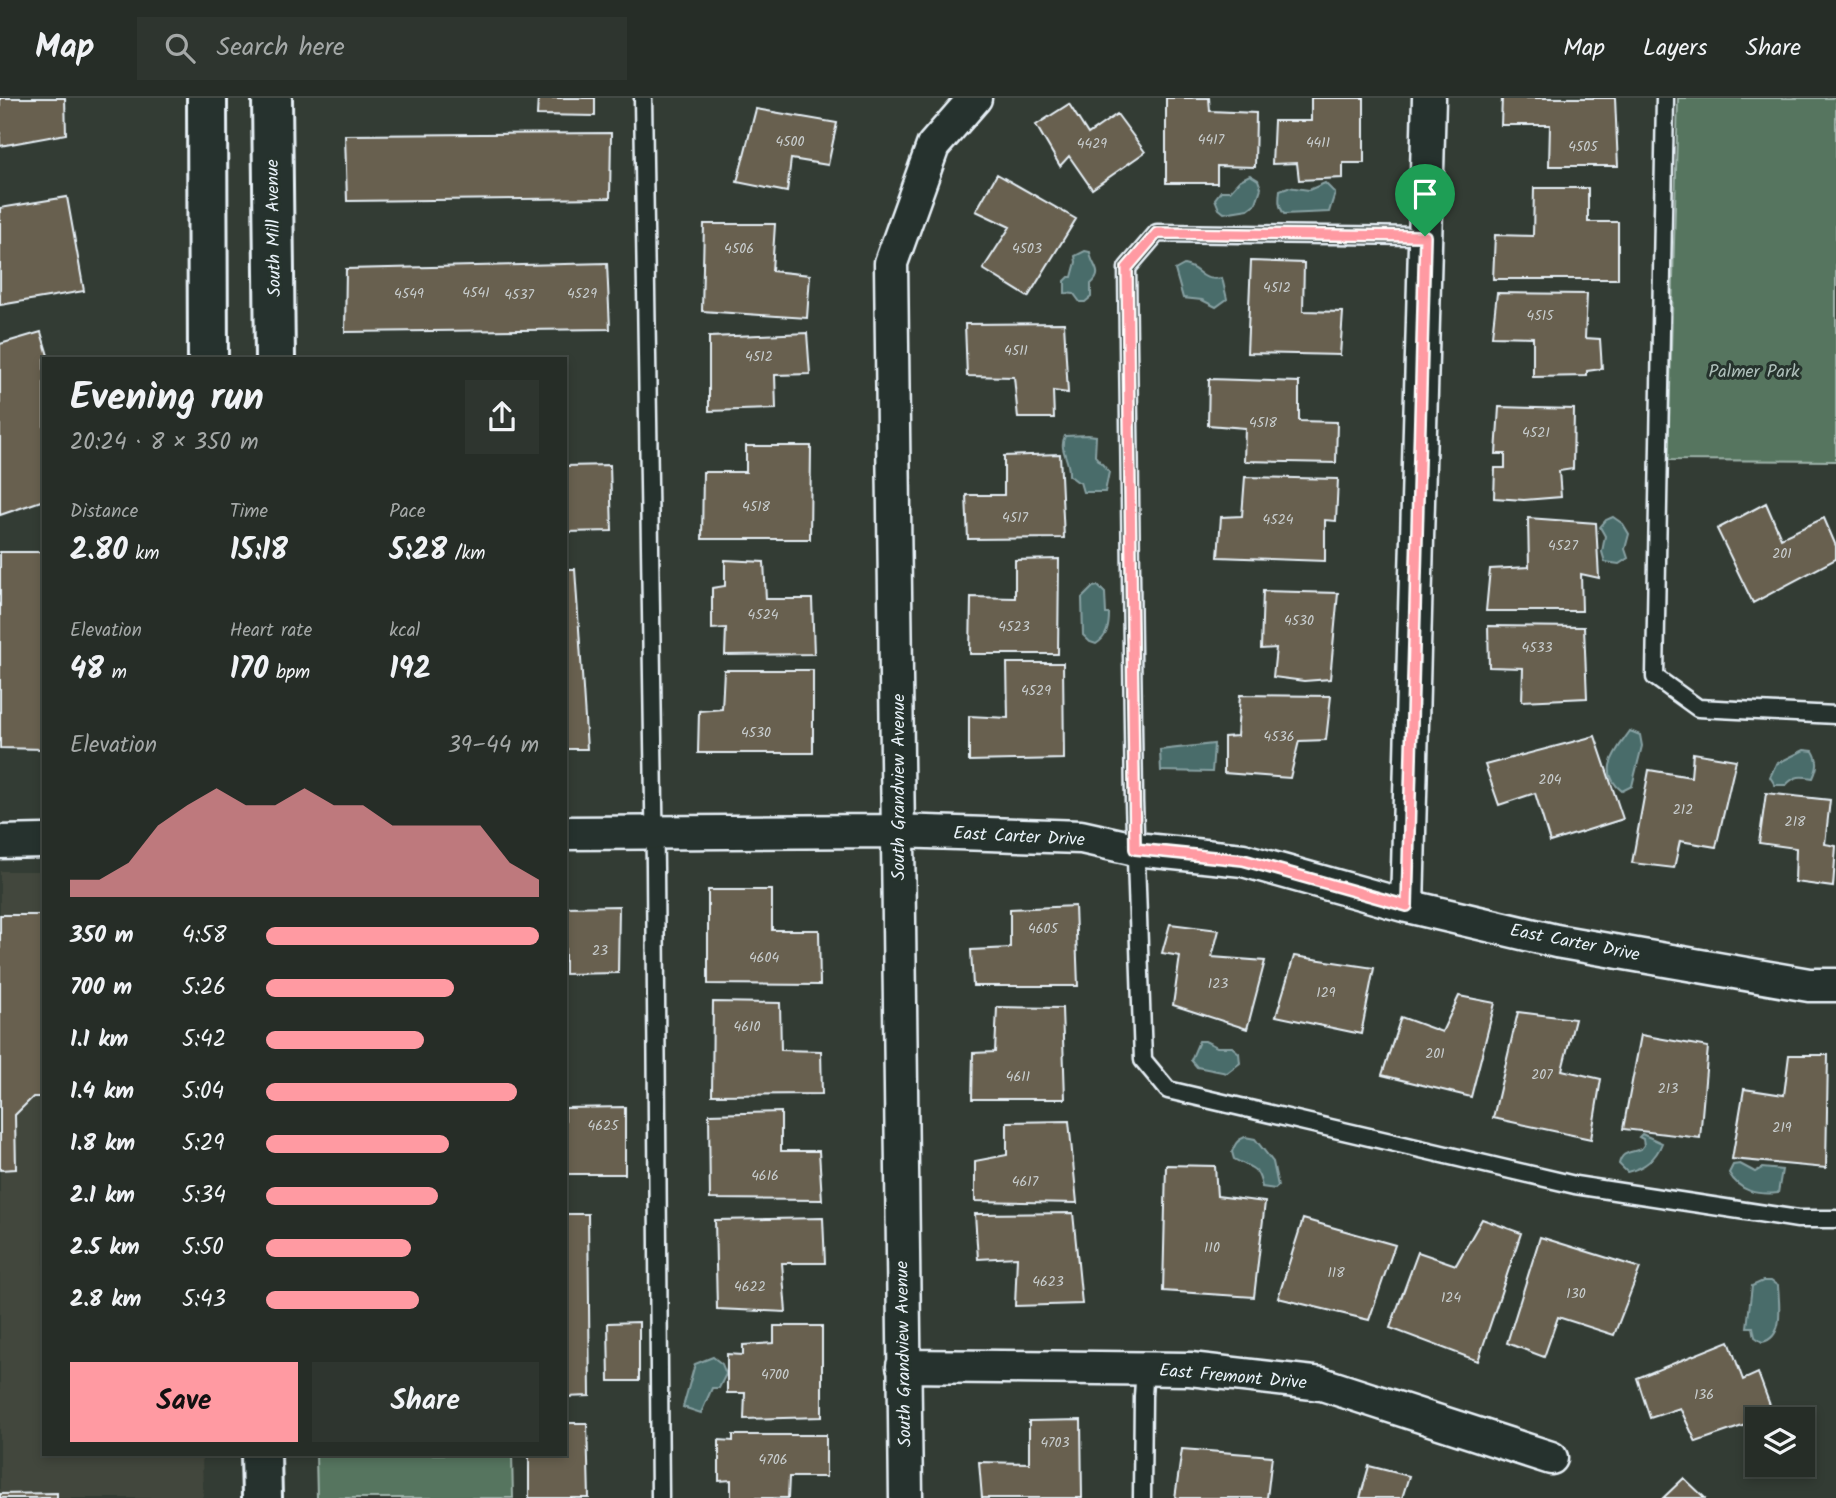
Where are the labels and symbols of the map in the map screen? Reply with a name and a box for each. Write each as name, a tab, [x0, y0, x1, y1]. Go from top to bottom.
house number: 4417	[1198, 129, 1225, 151]
house number: 4500	[775, 131, 805, 153]
house number: 4411	[1306, 132, 1330, 154]
house number: 4429	[1077, 133, 1107, 155]
house number: 4505	[1568, 136, 1599, 158]
street label: South Mill Avenue	[259, 159, 290, 297]
pin	[1395, 164, 1455, 236]
house number: 4506	[724, 238, 754, 260]
house number: 4503	[1012, 238, 1042, 260]
house number: 4512	[1263, 277, 1291, 299]
house number: 4541	[462, 282, 490, 304]
house number: 4549	[394, 283, 424, 305]
house number: 4529	[567, 283, 597, 305]
house number: 4537	[504, 284, 534, 306]
house number: 4515	[1526, 305, 1555, 327]
house number: 4511	[1004, 340, 1028, 362]
house number: 4512	[745, 346, 773, 368]
park label: Palmer Park	[1709, 358, 1800, 387]
house number: 4518	[1249, 412, 1278, 434]
house number: 4521	[1522, 422, 1550, 444]
house number: 4518	[742, 496, 771, 518]
house number: 4517	[1002, 507, 1029, 529]
house number: 4524	[1262, 509, 1294, 531]
house number: 4527	[1548, 535, 1578, 557]
house number: 201	[1772, 543, 1792, 565]
house number: 4524	[747, 604, 779, 626]
house number: 4530	[1284, 610, 1314, 632]
house number: 4523	[998, 616, 1030, 638]
house number: 4533	[1521, 637, 1553, 659]
house number: 4529	[1021, 680, 1051, 702]
street label: South Grandview Avenue	[885, 694, 914, 880]
house number: 4530	[741, 722, 771, 744]
house number: 4536	[1263, 726, 1295, 748]
house number: 204	[1539, 769, 1562, 791]
house number: 212	[1673, 799, 1693, 821]
house number: 218	[1785, 811, 1806, 833]
street label: East Carter Drive	[952, 820, 1085, 855]
street label: East Carter Drive	[1507, 917, 1642, 970]
house number: 4605	[1028, 918, 1059, 940]
house number: 23	[592, 940, 608, 962]
house number: 4604	[749, 947, 779, 969]
house number: 123	[1208, 973, 1228, 995]
house number: 129	[1316, 982, 1336, 1004]
house number: 4610	[734, 1016, 760, 1038]
house number: 201	[1425, 1043, 1445, 1065]
house number: 207	[1531, 1064, 1553, 1086]
house number: 4611	[1006, 1066, 1030, 1088]
house number: 213	[1658, 1078, 1678, 1100]
house number: 4625	[587, 1115, 620, 1137]
house number: 219	[1772, 1117, 1792, 1139]
house number: 4616	[751, 1165, 779, 1187]
house number: 4617	[1012, 1171, 1039, 1193]
house number: 110	[1204, 1237, 1220, 1259]
street label: South Grandview Avenue	[888, 1260, 921, 1447]
house number: 118	[1327, 1262, 1345, 1284]
house number: 4623	[1032, 1271, 1064, 1293]
house number: 4622	[734, 1276, 766, 1298]
house number: 130	[1566, 1283, 1586, 1305]
house number: 124	[1441, 1287, 1461, 1309]
street label: East Fremont Drive	[1158, 1357, 1308, 1398]
house number: 4700	[761, 1364, 789, 1386]
house number: 136	[1694, 1384, 1714, 1406]
house number: 4703	[1040, 1432, 1070, 1454]
house number: 4706	[759, 1449, 787, 1471]

